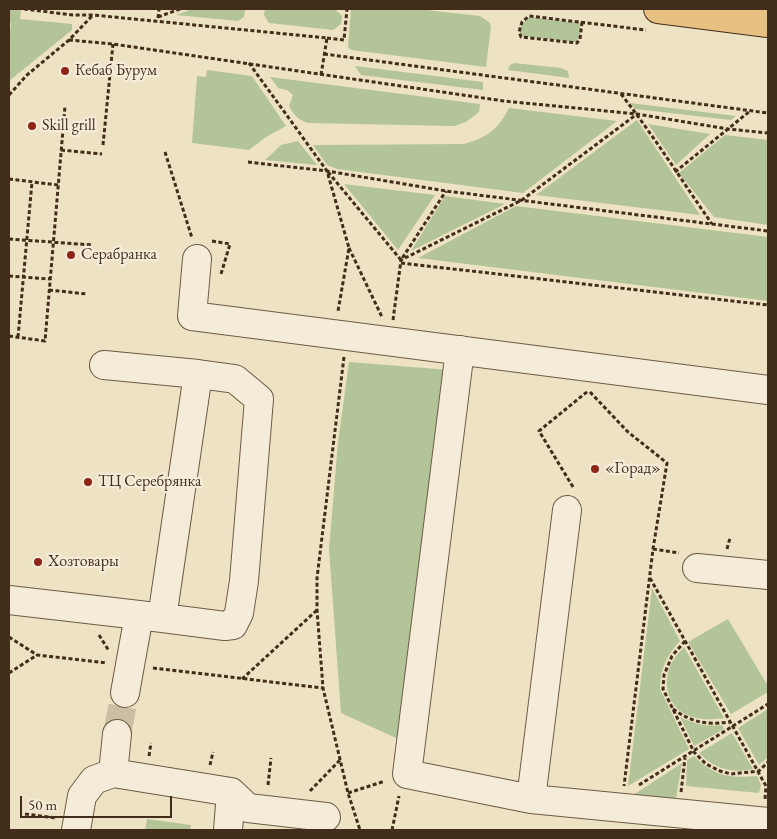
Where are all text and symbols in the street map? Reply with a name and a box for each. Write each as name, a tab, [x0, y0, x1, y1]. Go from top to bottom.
place label: Кебаб Бурум	[75, 61, 157, 81]
marker: Кебаб Бурум	[59, 65, 71, 77]
place label: Skill grill	[42, 116, 96, 136]
marker: Skill grill	[26, 120, 38, 132]
place label: Серабранка	[81, 245, 157, 265]
marker: Серабранка	[65, 249, 77, 261]
place label: «Горад»	[605, 459, 660, 479]
marker: «Горад»	[589, 463, 601, 475]
place label: ТЦ Серебрянка	[98, 472, 201, 492]
marker: ТЦ Серебрянка	[82, 476, 94, 488]
place label: Хозтовары	[48, 552, 119, 572]
marker: Хозтовары	[32, 556, 44, 568]
scale bar	[22, 786, 175, 818]
text: 50 m	[28, 795, 57, 814]

